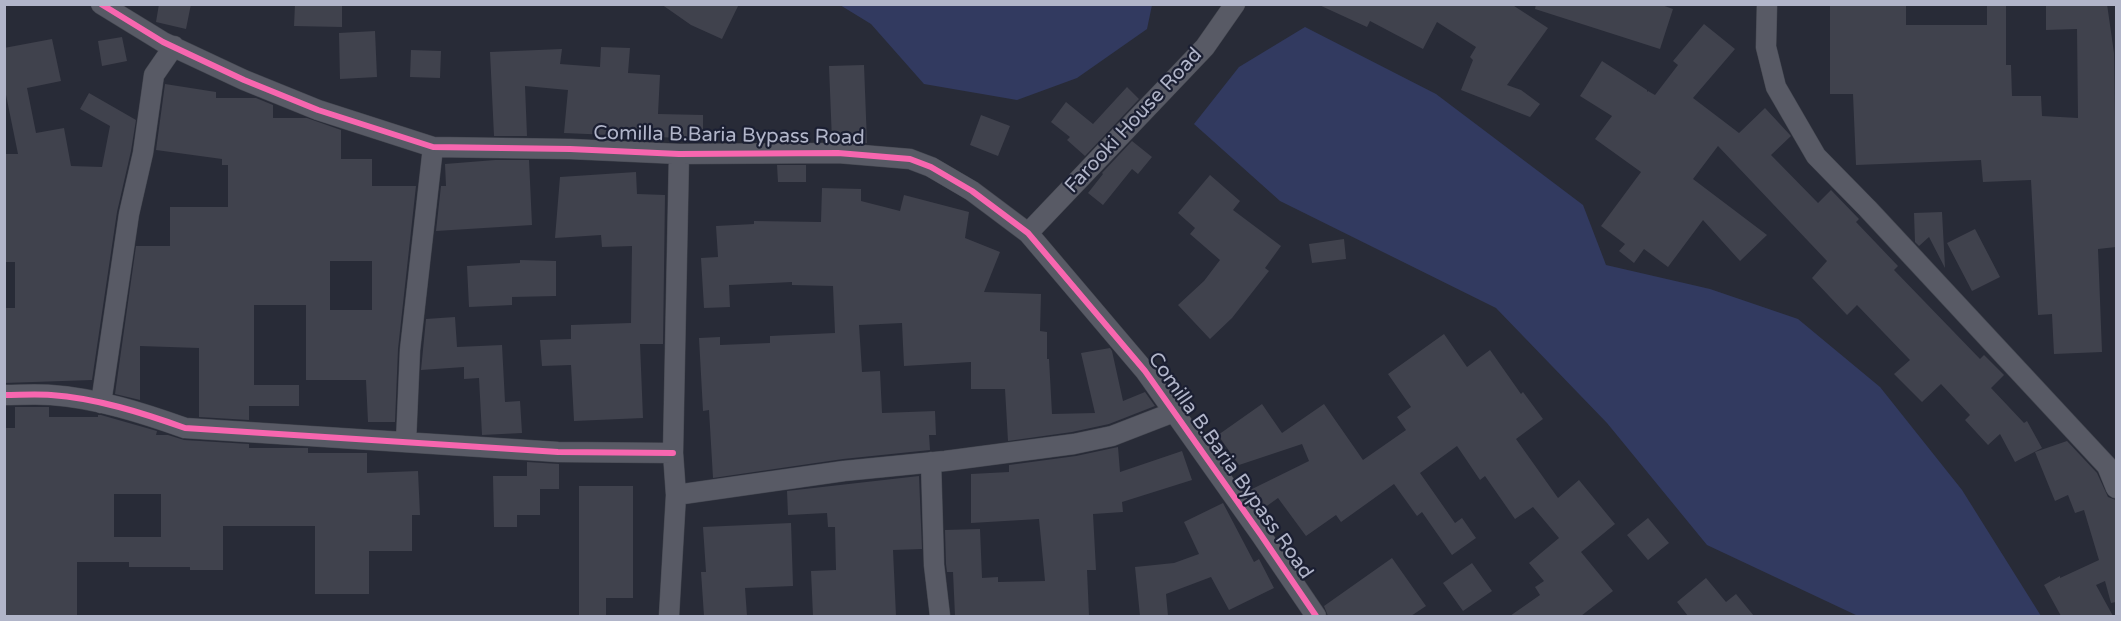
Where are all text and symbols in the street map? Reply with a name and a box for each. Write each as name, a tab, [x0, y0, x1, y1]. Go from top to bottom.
street label: Farooki House Road	[1060, 43, 1208, 199]
street label: Comilla B.Baria Bypass Road	[593, 122, 865, 150]
street label: Comilla B.Baria Bypass Road	[1142, 348, 1318, 584]

